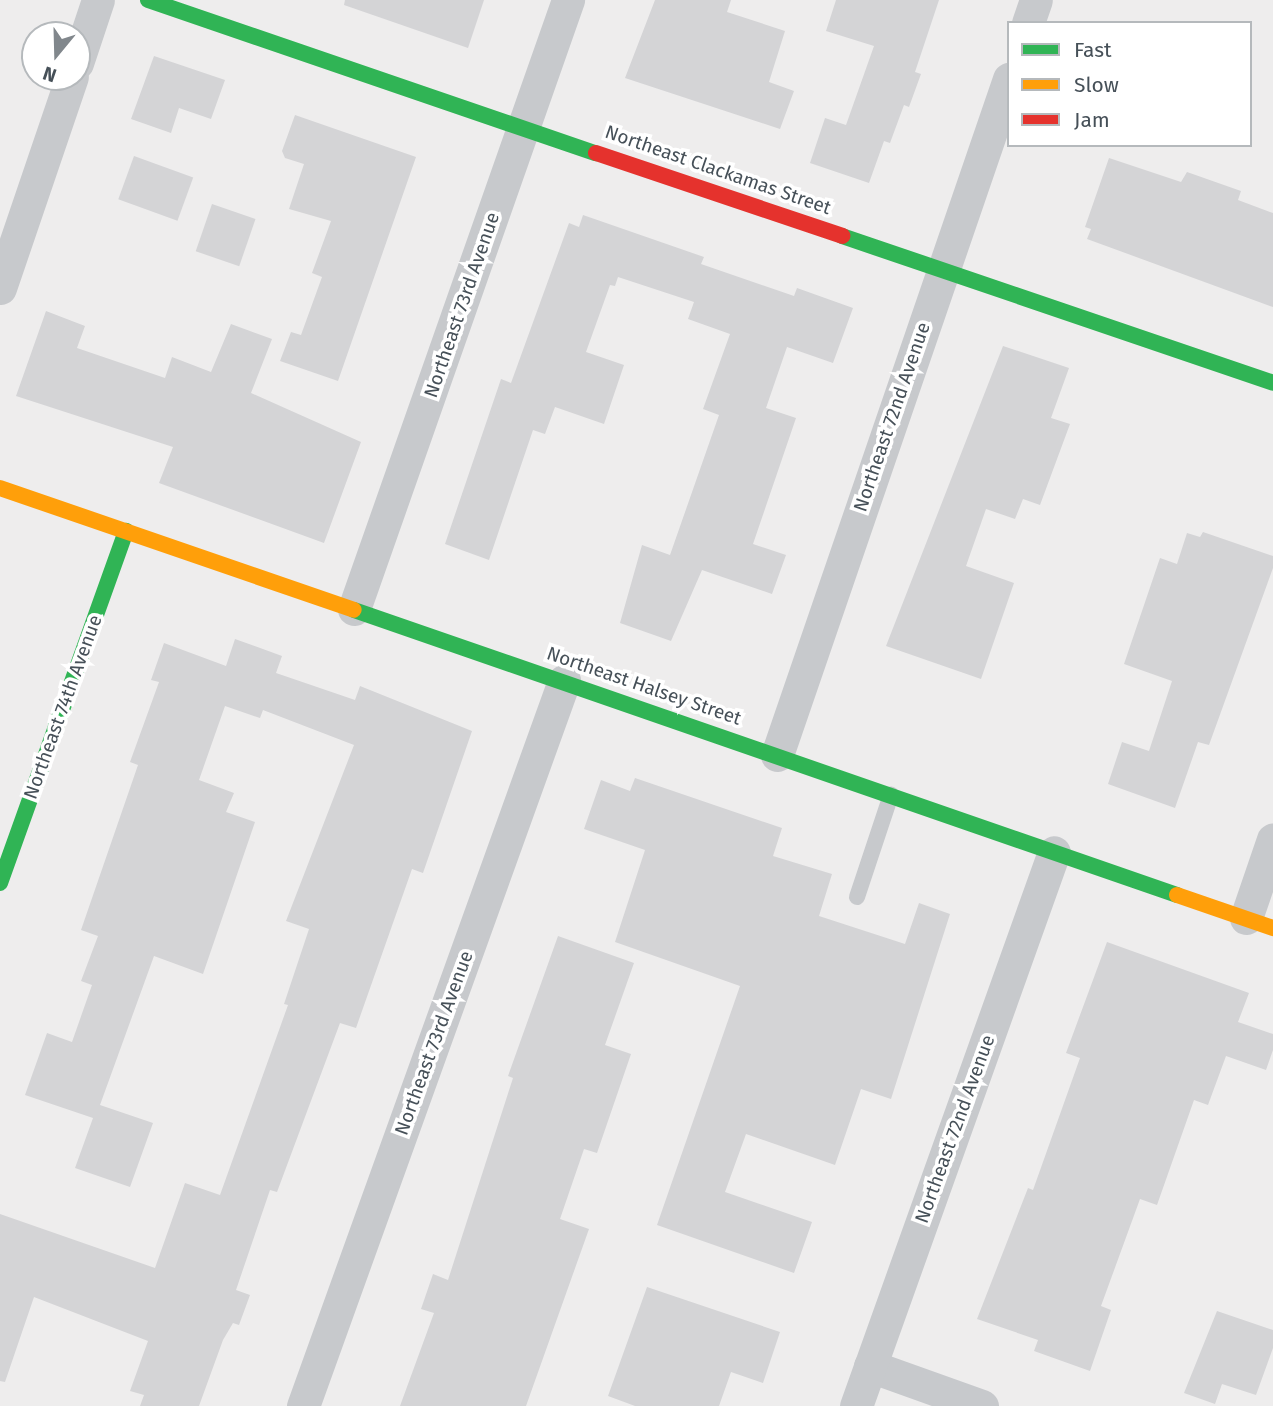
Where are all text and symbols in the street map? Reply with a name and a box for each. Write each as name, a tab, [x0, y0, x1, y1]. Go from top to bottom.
north arrow	[21, 21, 91, 91]
legend	[1007, 21, 1252, 147]
text: Fast	[1074, 37, 1112, 63]
text: N	[40, 62, 59, 87]
text: Slow	[1074, 72, 1119, 98]
text: Jam	[1074, 107, 1110, 133]
street label: Northeast Clackamas Street	[602, 121, 834, 219]
street label: Northeast 73rd Avenue	[420, 209, 504, 401]
street label: Northeast 72nd Avenue	[849, 319, 935, 515]
street label: Northeast 74th Avenue	[19, 612, 107, 802]
street label: Northeast Halsey Street	[544, 642, 744, 730]
street label: Northeast 73rd Avenue	[390, 948, 478, 1138]
street label: Northeast 72nd Avenue	[910, 1032, 1000, 1226]

